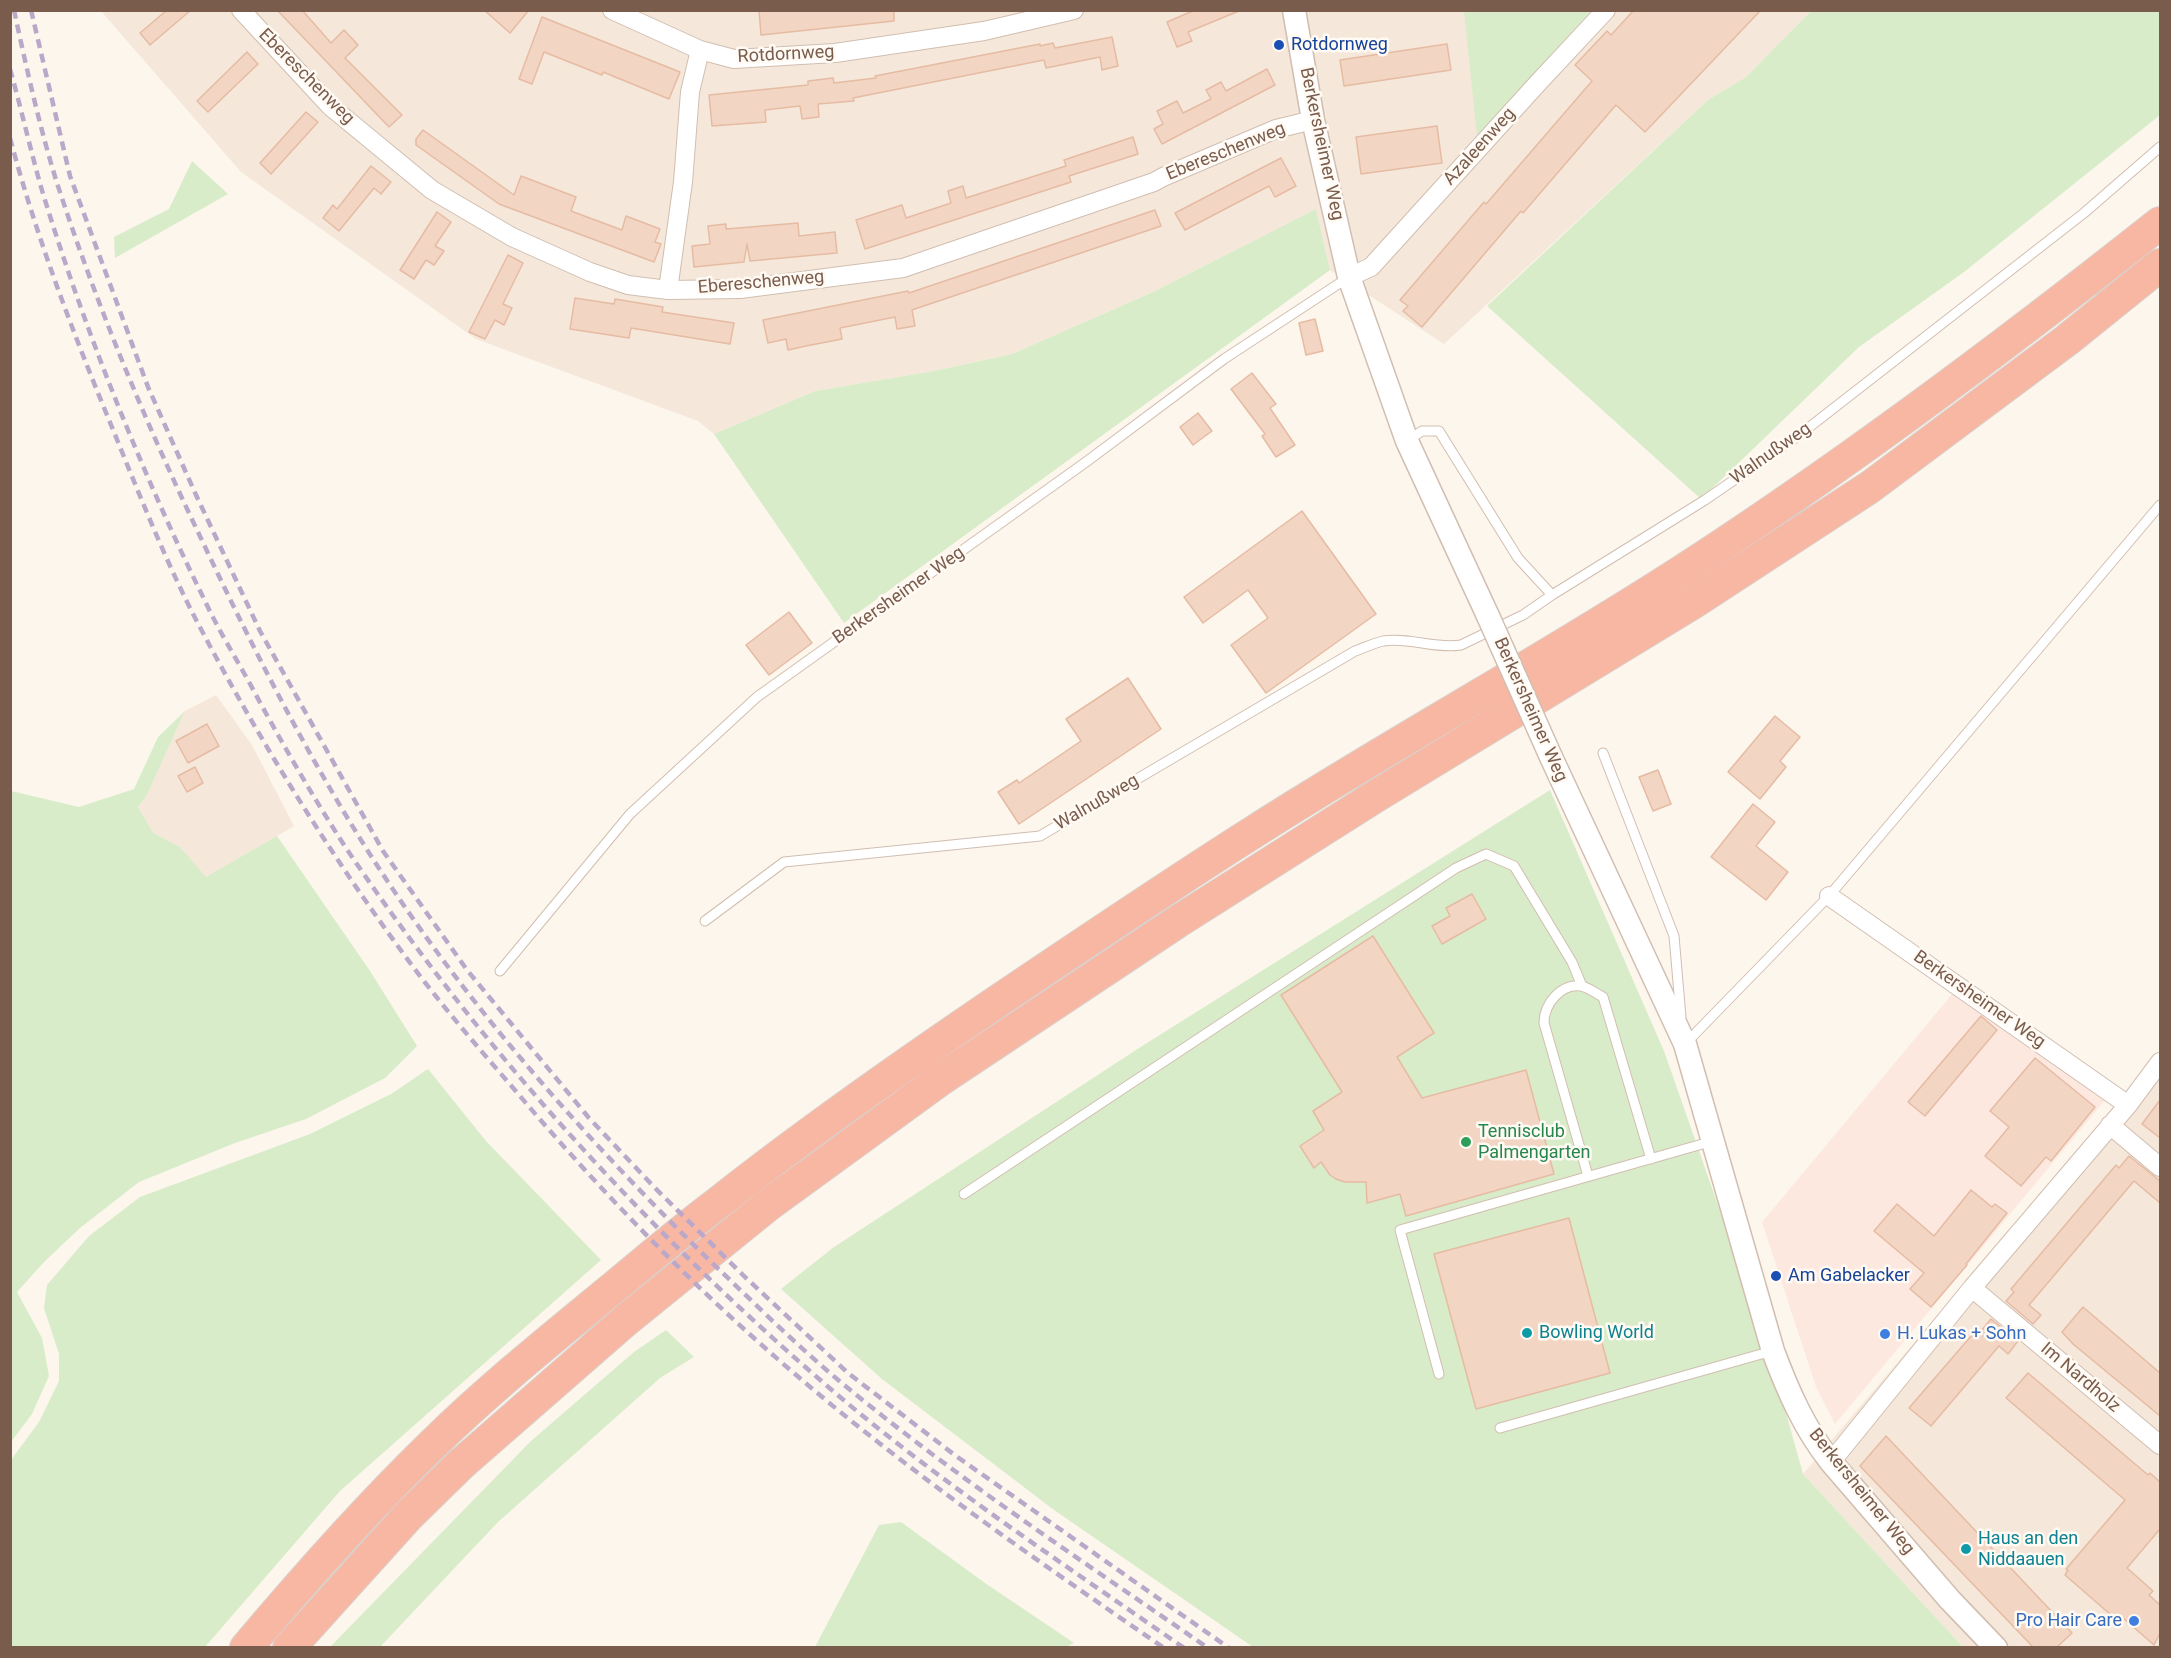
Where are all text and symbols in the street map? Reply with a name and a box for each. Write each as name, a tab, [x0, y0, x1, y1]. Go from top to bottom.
street label: Ebereschenweg	[254, 25, 358, 129]
place label: Rotdornweg	[1291, 34, 1388, 56]
marker: Rotdornweg	[1272, 38, 1286, 52]
street label: Rotdornweg	[737, 42, 835, 68]
street label: Berkersheimer Weg	[1294, 66, 1348, 222]
street label: Azaleenweg	[1439, 104, 1521, 190]
street label: Ebereschenweg	[1163, 118, 1289, 186]
street label: Ebereschenweg	[697, 267, 825, 299]
street label: Walnußweg	[1726, 418, 1816, 490]
street label: Berkersheimer Weg	[829, 542, 969, 650]
street label: Berkersheimer Weg	[1488, 634, 1572, 786]
street label: Walnußweg	[1051, 770, 1143, 836]
street label: Berkersheimer Weg	[1909, 946, 2049, 1054]
place label: Tennisclub Palmengarten	[1478, 1121, 1591, 1164]
marker: Tennisclub Palmengarten	[1459, 1135, 1473, 1149]
place label: Am Gabelacker	[1788, 1265, 1910, 1287]
marker: Am Gabelacker	[1769, 1269, 1783, 1283]
place label: Bowling World	[1539, 1322, 1654, 1344]
place label: H. Lukas + Sohn	[1897, 1323, 2026, 1345]
marker: Bowling World	[1520, 1326, 1534, 1340]
marker: H. Lukas + Sohn	[1878, 1327, 1892, 1341]
street label: Im Nardholz	[2036, 1338, 2124, 1418]
street label: Berkersheimer Weg	[1804, 1425, 1918, 1559]
place label: Haus an den Niddaauen	[1978, 1528, 2078, 1570]
marker: Haus an den Niddaauen	[1959, 1542, 1973, 1556]
place label: Pro Hair Care	[2015, 1610, 2122, 1632]
marker: Pro Hair Care	[2127, 1614, 2141, 1628]

